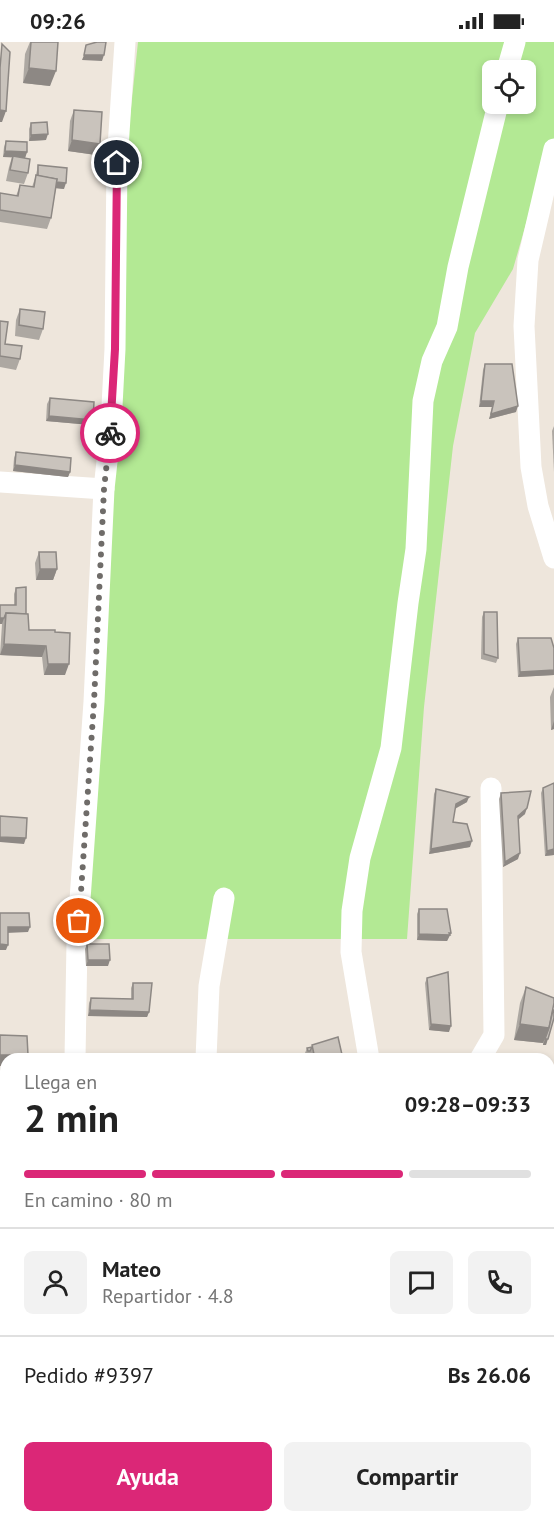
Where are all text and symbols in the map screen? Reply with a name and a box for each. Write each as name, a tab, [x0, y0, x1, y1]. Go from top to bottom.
text: 09:26	[30, 7, 86, 35]
map controls	[482, 60, 536, 114]
button: locate	[482, 60, 536, 114]
pin	[91, 137, 142, 188]
icon: home	[100, 146, 133, 179]
courier	[80, 403, 140, 463]
icon: bike	[94, 417, 127, 450]
pin	[53, 895, 104, 946]
icon: bag	[62, 904, 95, 937]
text: Llega en	[24, 1069, 97, 1095]
text: 09:28–09:33	[405, 1090, 531, 1118]
text: 2 min	[24, 1092, 119, 1143]
text: En camino · 80 m	[24, 1187, 173, 1213]
button: person	[24, 1251, 87, 1314]
button: chat	[390, 1251, 453, 1314]
button: phone	[468, 1251, 531, 1314]
text: Mateo	[102, 1255, 161, 1283]
text: Repartidor · 4.8	[102, 1283, 234, 1309]
text: Pedido #9397	[24, 1361, 154, 1389]
text: Bs 26.06	[448, 1361, 531, 1389]
button: Ayuda	[24, 1442, 272, 1511]
button: Compartir	[284, 1442, 531, 1511]

